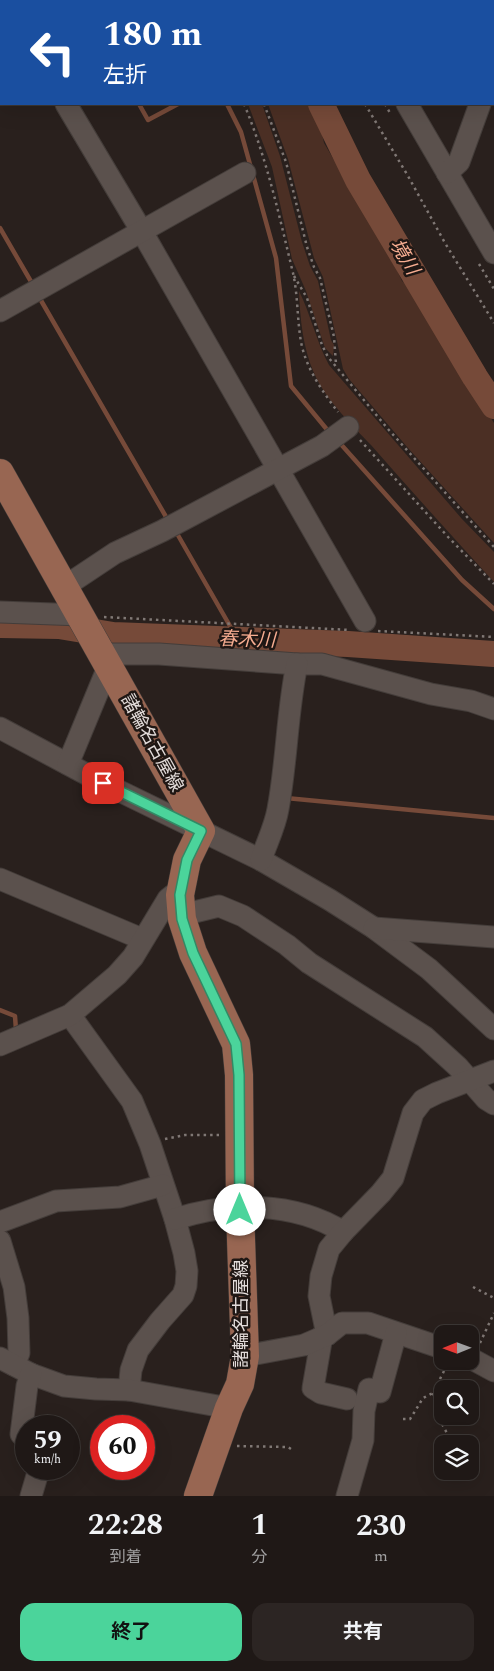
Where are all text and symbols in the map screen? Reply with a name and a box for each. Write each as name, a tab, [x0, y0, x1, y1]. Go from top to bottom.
text: 180 m	[103, 8, 202, 61]
icon: left	[20, 20, 85, 85]
text: 左折	[103, 59, 147, 92]
water label: 境川	[382, 233, 427, 282]
water label: 春木川	[218, 625, 278, 656]
street label: 諸輪名古屋線	[114, 689, 190, 797]
pin	[82, 762, 124, 804]
icon: arrive	[89, 769, 117, 797]
position arrow	[213, 1183, 265, 1235]
street label: 諸輪名古屋線	[228, 1260, 255, 1368]
north arrow	[434, 1325, 479, 1370]
map controls	[434, 1325, 479, 1480]
button: search	[434, 1380, 479, 1425]
speed limit sign: 60	[90, 1415, 155, 1480]
text: 59	[33, 1422, 62, 1460]
button: layers	[434, 1435, 479, 1480]
text: km/h	[34, 1450, 61, 1469]
text: 22:28	[88, 1502, 163, 1548]
text: 1	[251, 1502, 268, 1548]
text: 230	[356, 1503, 406, 1549]
text: m	[374, 1544, 388, 1568]
text: 到着	[109, 1545, 142, 1569]
text: 分	[251, 1545, 267, 1569]
button: 終了	[20, 1603, 242, 1661]
button: 共有	[252, 1603, 474, 1661]

